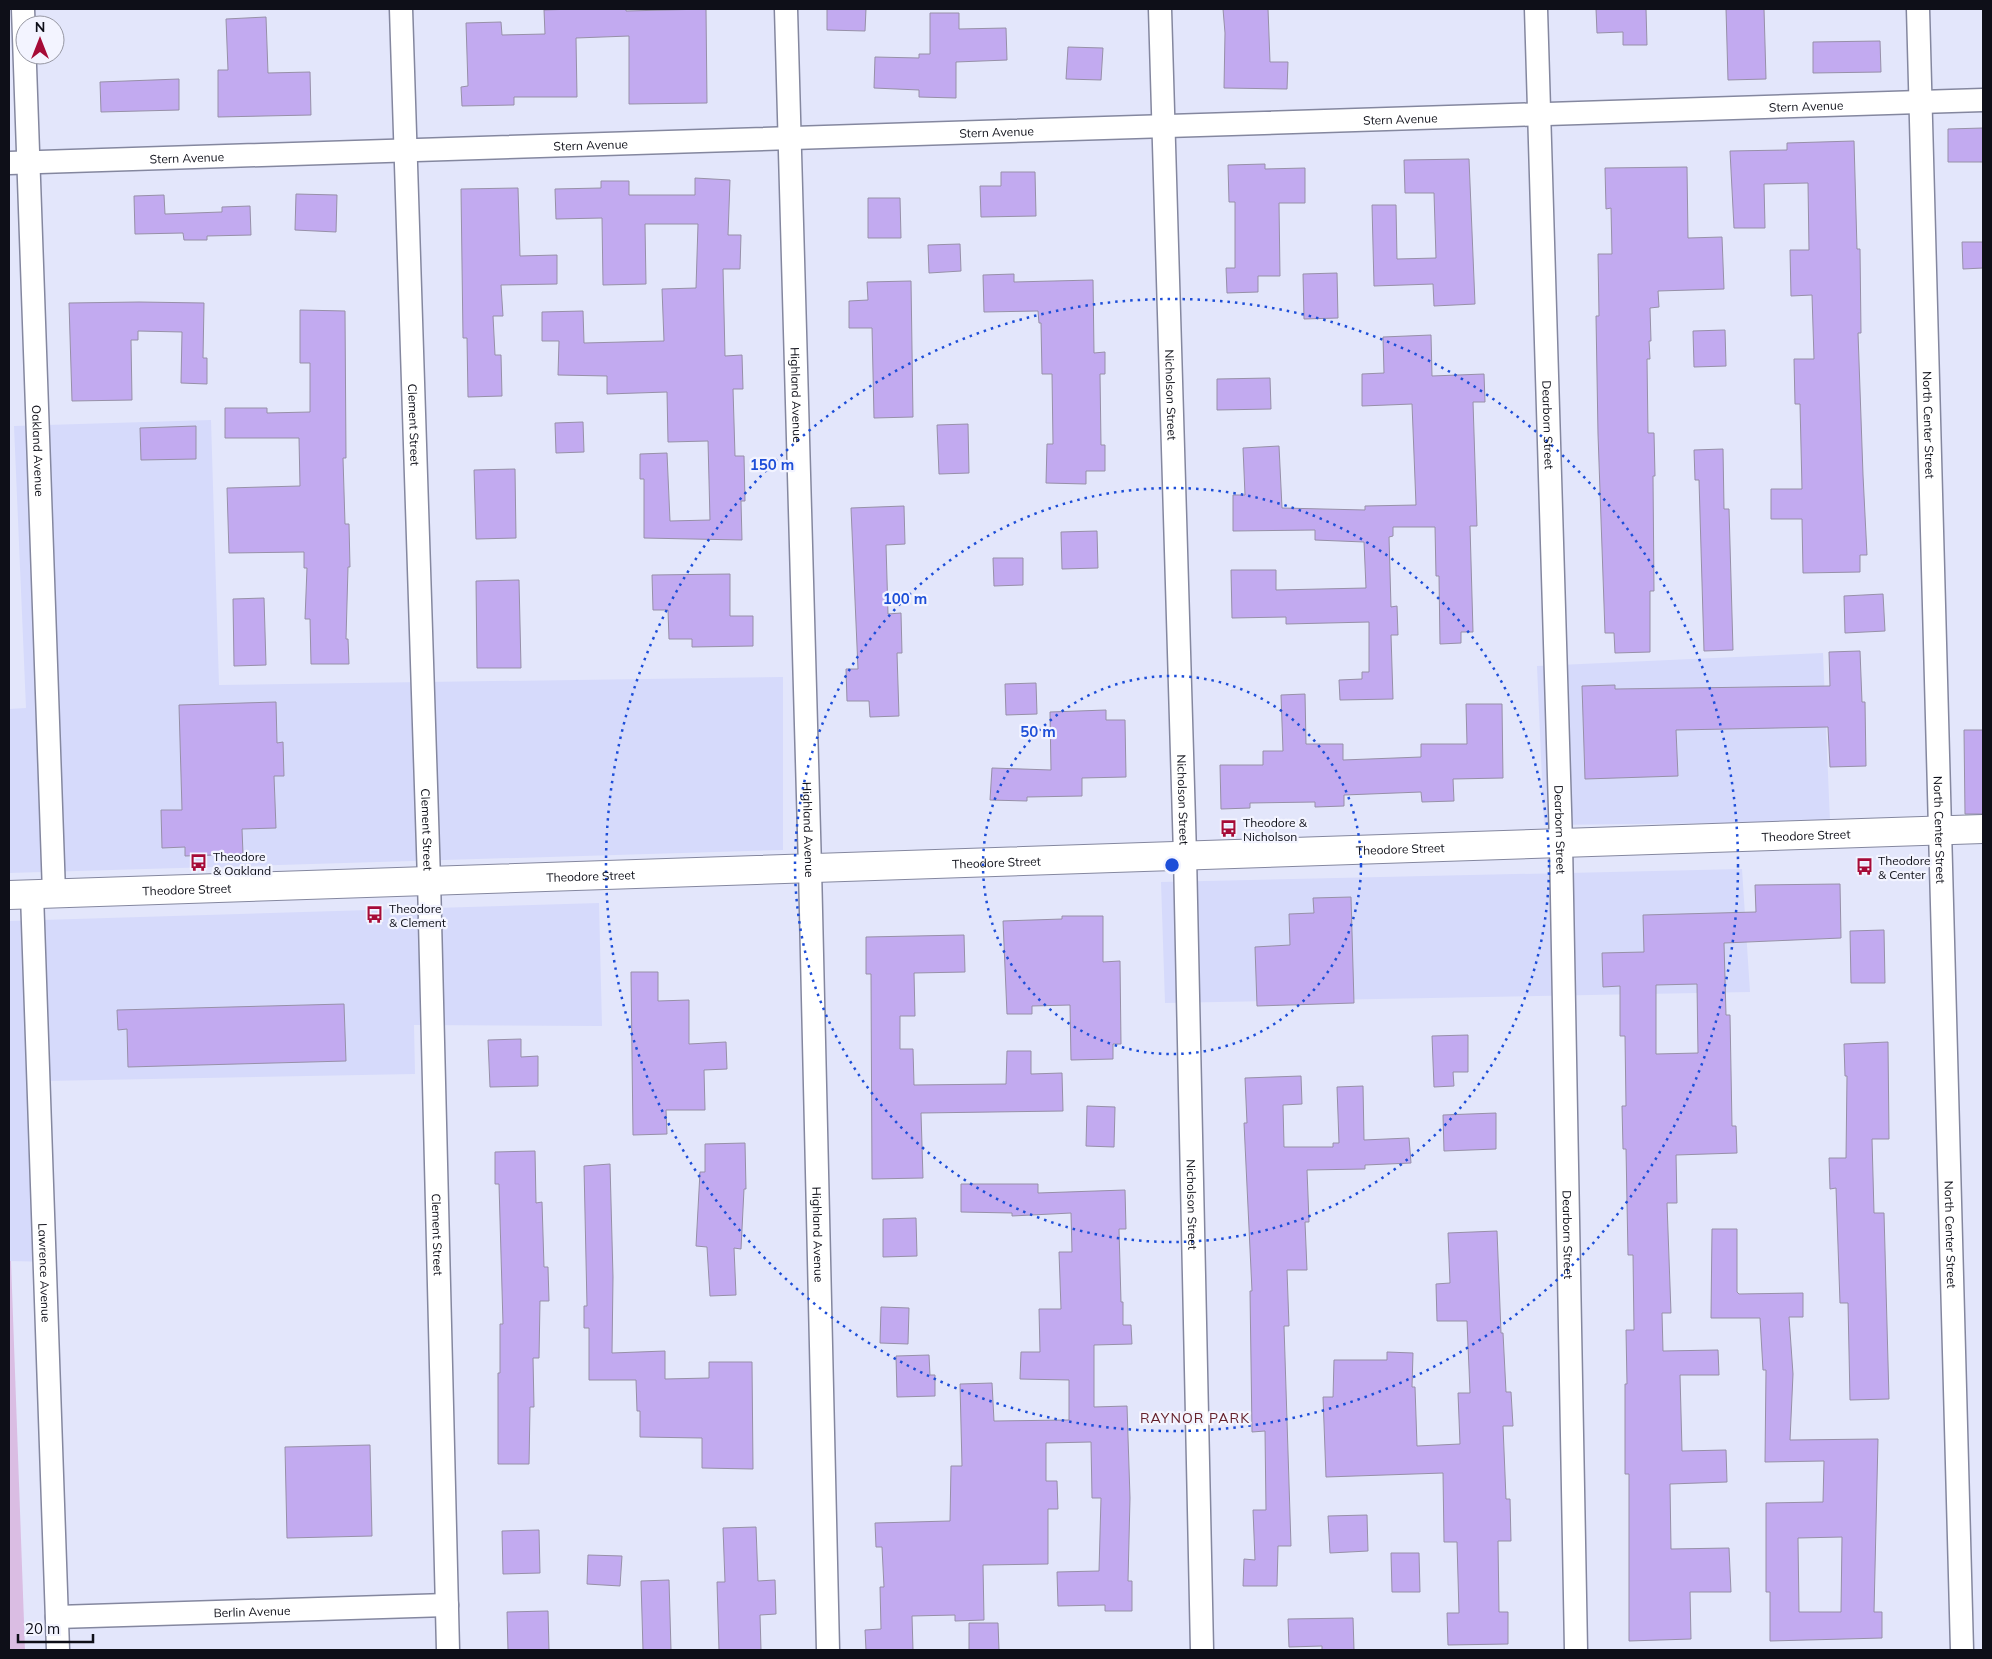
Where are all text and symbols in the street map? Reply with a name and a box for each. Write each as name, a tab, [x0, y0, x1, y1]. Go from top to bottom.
north arrow	[15, 15, 65, 65]
text: N	[35, 18, 45, 36]
street label: Stern Avenue	[1769, 97, 1844, 114]
street label: Stern Avenue	[1363, 110, 1438, 127]
street label: Stern Avenue	[959, 123, 1034, 140]
street label: Stern Avenue	[553, 136, 628, 153]
street label: Stern Avenue	[149, 149, 224, 166]
street label: Highland Avenue	[788, 347, 806, 443]
street label: Nicholson Street	[1163, 349, 1180, 440]
street label: North Center Street	[1920, 371, 1938, 479]
street label: Dearborn Street	[1540, 380, 1557, 469]
street label: Clement Street	[406, 383, 423, 466]
street label: Oakland Avenue	[29, 405, 48, 497]
text: 150 m	[750, 455, 794, 474]
text: 100 m	[883, 589, 927, 608]
text: 50 m	[1020, 722, 1056, 741]
street label: Nicholson Street	[1175, 754, 1192, 845]
street label: North Center Street	[1931, 776, 1949, 884]
street label: Highland Avenue	[800, 782, 818, 878]
street label: Dearborn Street	[1552, 785, 1569, 874]
street label: Clement Street	[419, 788, 436, 871]
place label: Theodore & Nicholson	[1243, 815, 1308, 844]
bus stop icon: Theodore & Nicholson	[1219, 819, 1239, 839]
street label: Theodore Street	[1761, 826, 1851, 844]
street label: Theodore Street	[1356, 840, 1445, 857]
place label: Theodore & Oakland	[213, 849, 271, 878]
bus stop icon: Theodore & Oakland	[189, 853, 209, 873]
street label: Theodore Street	[952, 853, 1041, 871]
place label: Theodore & Center	[1878, 853, 1931, 882]
centre of rings	[1163, 856, 1181, 874]
bus stop icon: Theodore & Center	[1854, 857, 1874, 877]
street label: Theodore Street	[546, 867, 635, 885]
street label: Theodore Street	[142, 880, 232, 898]
place label: Theodore & Clement	[389, 901, 446, 930]
bus stop icon: Theodore & Clement	[365, 905, 385, 925]
street label: Nicholson Street	[1184, 1159, 1201, 1250]
street label: North Center Street	[1942, 1181, 1960, 1289]
street label: Highland Avenue	[810, 1187, 827, 1283]
street label: Dearborn Street	[1560, 1190, 1577, 1279]
street label: Clement Street	[429, 1193, 446, 1276]
street label: Lawrence Avenue	[36, 1223, 54, 1323]
district label: RAYNOR PARK	[1140, 1409, 1250, 1427]
street label: Berlin Avenue	[213, 1602, 291, 1620]
scale bar	[18, 1612, 92, 1644]
text: 20 m	[25, 1619, 60, 1638]

